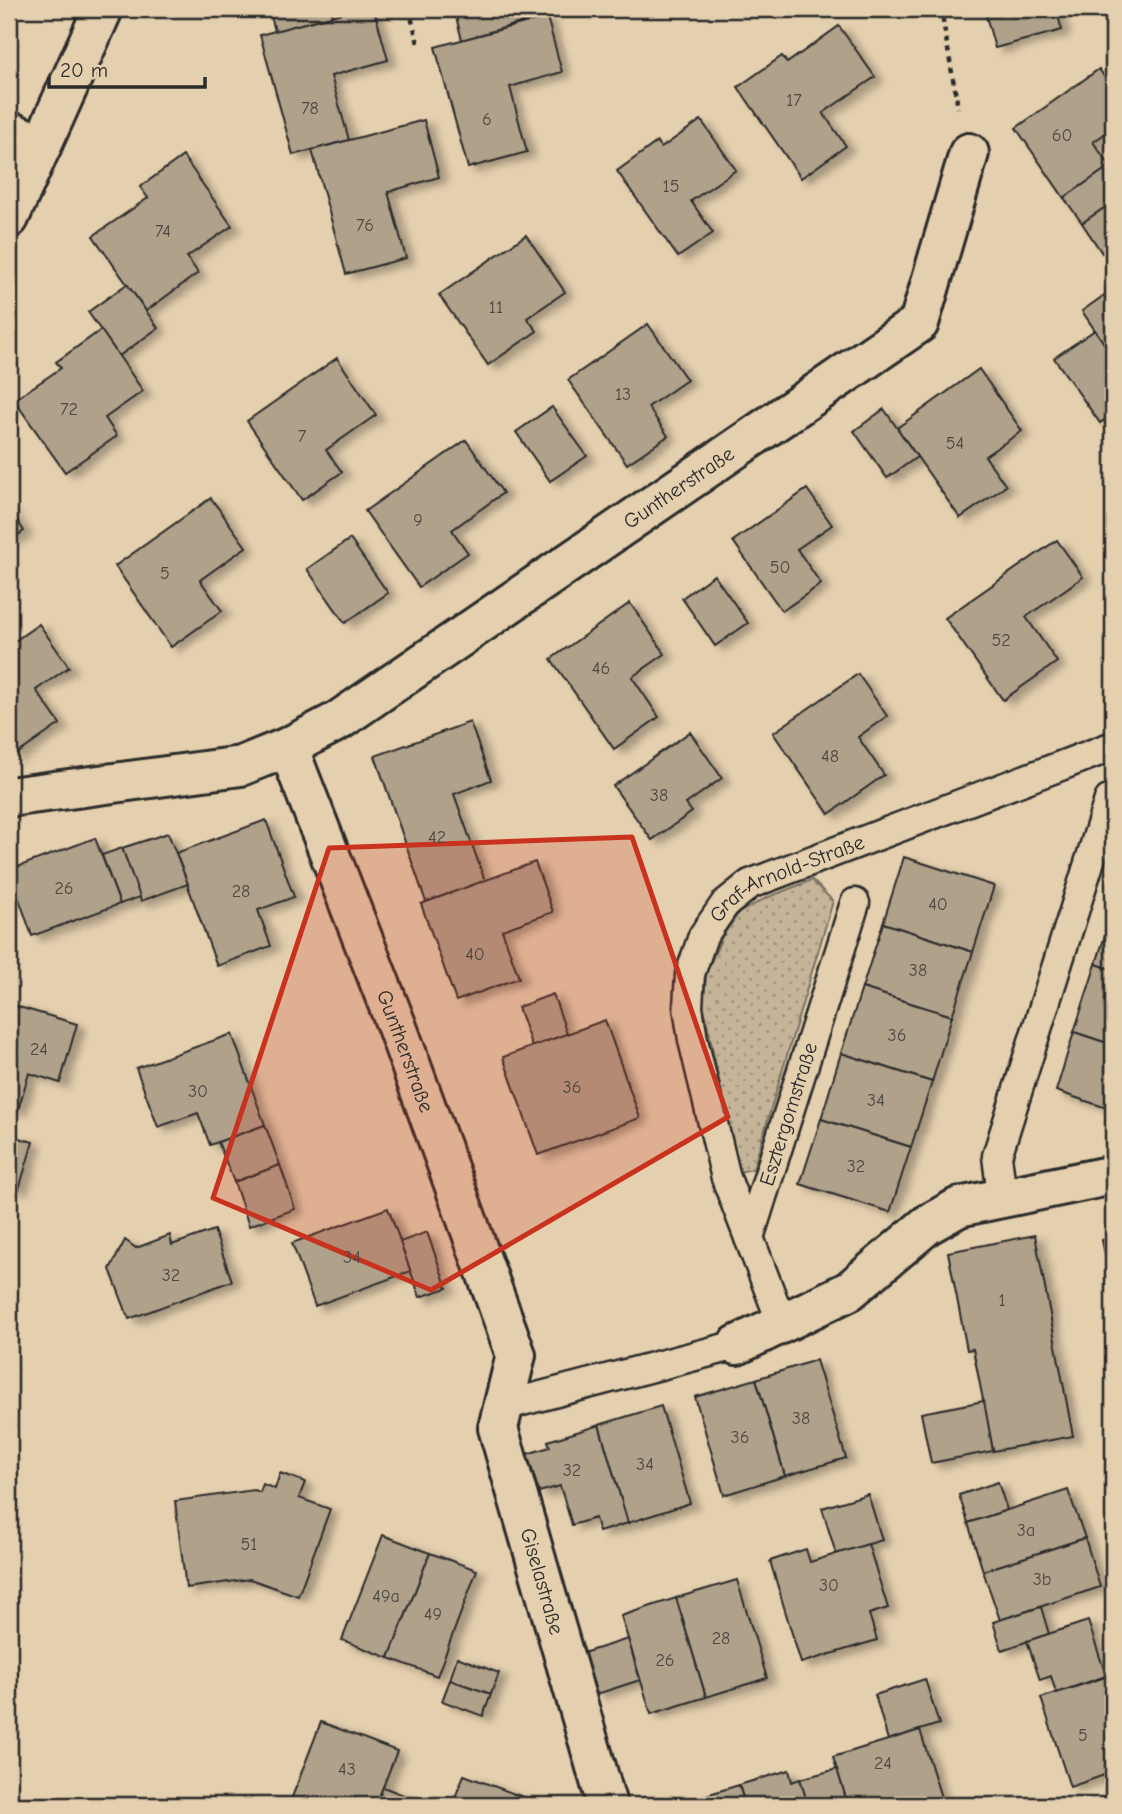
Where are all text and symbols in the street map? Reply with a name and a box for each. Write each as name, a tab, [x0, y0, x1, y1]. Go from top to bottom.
scale bar	[49, 46, 205, 90]
text: 20 m	[60, 58, 108, 82]
house number: 17	[786, 90, 802, 111]
house number: 78	[301, 98, 319, 119]
house number: 6	[482, 109, 492, 130]
house number: 60	[1052, 125, 1072, 146]
house number: 15	[663, 176, 679, 197]
house number: 76	[356, 215, 374, 236]
house number: 74	[155, 221, 171, 242]
house number: 11	[489, 297, 503, 318]
house number: 13	[615, 384, 631, 405]
house number: 72	[60, 399, 78, 420]
house number: 7	[298, 426, 307, 447]
house number: 54	[946, 433, 964, 454]
street label: Guntherstraße	[619, 441, 739, 534]
house number: 9	[413, 510, 423, 531]
house number: 50	[770, 557, 790, 578]
house number: 5	[160, 563, 170, 584]
house number: 52	[991, 630, 1011, 651]
house number: 46	[592, 658, 610, 679]
house number: 48	[821, 746, 839, 767]
house number: 38	[650, 785, 668, 806]
house number: 42	[428, 827, 446, 848]
street label: Graf-Arnold-Straße	[704, 830, 868, 926]
house number: 26	[54, 878, 74, 899]
house number: 28	[232, 881, 250, 902]
house number: 40	[928, 894, 948, 915]
house number: 40	[465, 944, 485, 965]
house number: 38	[909, 960, 927, 981]
street label: Guntherstraße	[372, 986, 439, 1116]
house number: 36	[888, 1025, 906, 1046]
house number: 24	[30, 1039, 48, 1060]
street label: Esztergomstraße	[754, 1039, 822, 1189]
house number: 36	[563, 1077, 581, 1098]
house number: 30	[188, 1081, 208, 1102]
house number: 34	[867, 1090, 885, 1111]
house number: 32	[847, 1156, 865, 1177]
house number: 34	[343, 1247, 361, 1268]
house number: 32	[162, 1265, 180, 1286]
house number: 1	[998, 1290, 1006, 1311]
house number: 38	[792, 1408, 810, 1429]
house number: 36	[731, 1427, 749, 1448]
house number: 34	[636, 1454, 654, 1475]
house number: 32	[563, 1460, 581, 1481]
house number: 3a	[1017, 1520, 1035, 1541]
street label: Giselastraße	[516, 1525, 569, 1637]
house number: 51	[241, 1534, 257, 1555]
house number: 3b	[1033, 1569, 1051, 1590]
house number: 30	[819, 1575, 839, 1596]
house number: 49a	[372, 1586, 400, 1607]
house number: 49	[424, 1604, 442, 1625]
house number: 28	[712, 1628, 730, 1649]
house number: 26	[655, 1650, 675, 1671]
house number: 5	[1078, 1725, 1088, 1746]
house number: 24	[874, 1753, 892, 1774]
house number: 43	[338, 1759, 356, 1780]

